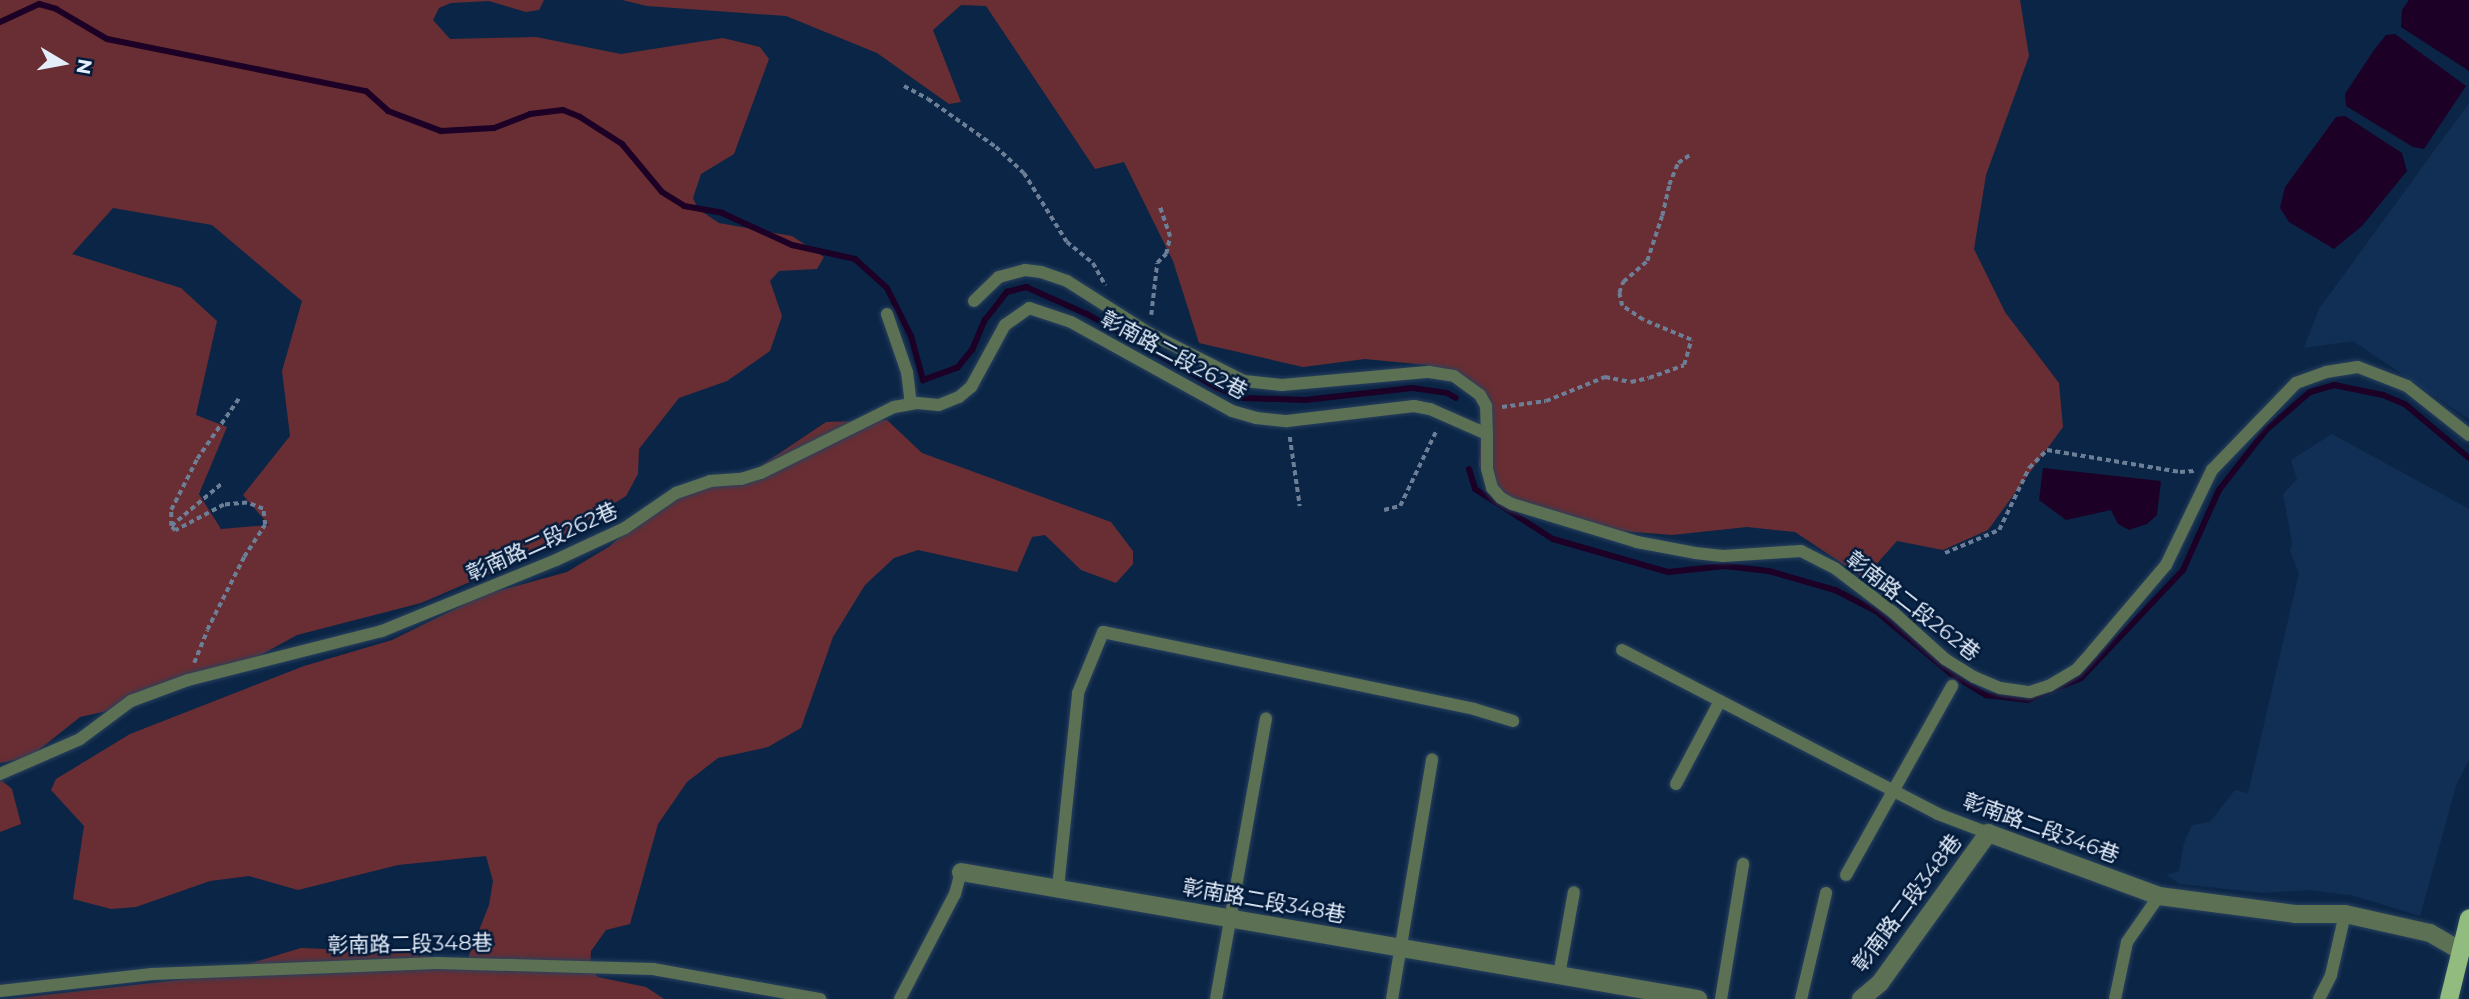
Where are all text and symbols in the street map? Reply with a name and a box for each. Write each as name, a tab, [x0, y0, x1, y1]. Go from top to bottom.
north arrow	[28, 28, 98, 98]
text: N	[72, 57, 97, 76]
street label: 彰南路二段262巷	[1096, 306, 1252, 404]
street label: 彰南路二段262巷	[463, 497, 621, 587]
street label: 彰南路二段262巷	[1841, 546, 1985, 666]
street label: 彰南路二段346巷	[1959, 788, 2123, 868]
street label: 彰南路二段348巷	[1847, 829, 1967, 977]
street label: 彰南路二段348巷	[1180, 874, 1348, 928]
street label: 彰南路二段348巷	[327, 930, 493, 958]

